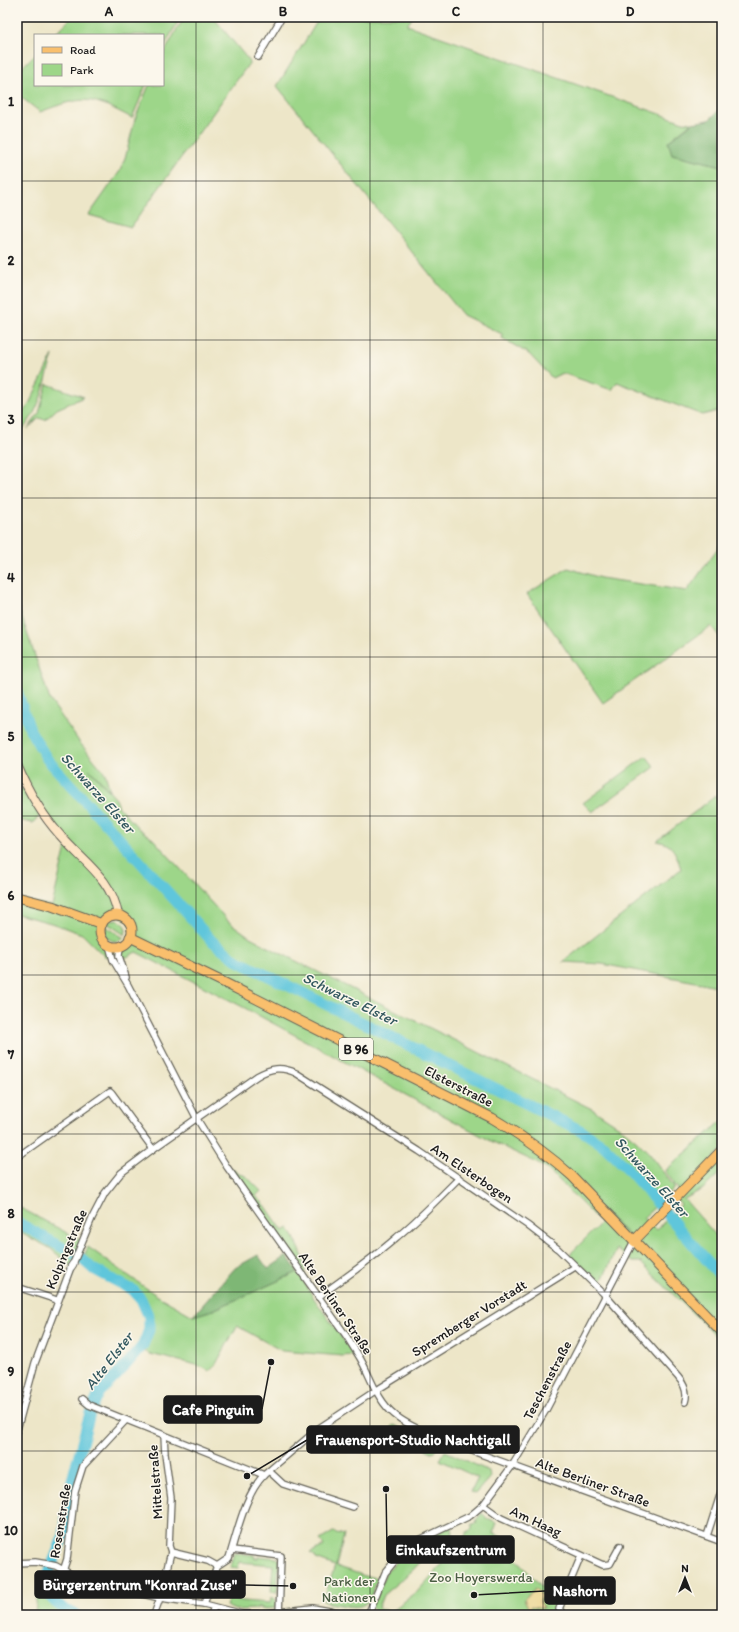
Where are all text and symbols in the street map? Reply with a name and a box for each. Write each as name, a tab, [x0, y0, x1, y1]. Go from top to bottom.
text: A	[104, 4, 114, 19]
text: B	[279, 4, 288, 19]
text: C	[452, 4, 461, 19]
text: D	[626, 4, 635, 19]
legend	[34, 34, 164, 86]
text: Road	[70, 43, 96, 57]
text: Park	[70, 63, 94, 77]
text: 1	[8, 94, 14, 109]
text: 2	[8, 253, 15, 268]
text: 3	[7, 412, 15, 427]
text: 4	[7, 570, 15, 585]
text: 5	[8, 729, 15, 744]
water label: Schwarze Elster	[57, 749, 140, 839]
text: 6	[8, 888, 15, 903]
water label: Schwarze Elster	[300, 968, 402, 1030]
road number: B 96	[339, 1038, 373, 1060]
text: 7	[7, 1047, 15, 1062]
street label: Elsterstraße	[422, 1062, 496, 1111]
water label: Schwarze Elster	[611, 1133, 694, 1223]
street label: Am Elsterbogen	[428, 1140, 516, 1207]
text: 8	[7, 1206, 15, 1221]
street label: Kolpingstraße	[42, 1206, 91, 1292]
street label: Alte Berliner Straße	[295, 1249, 376, 1358]
street label: Spremberger Vorstadt	[409, 1276, 530, 1361]
water label: Alte Elster	[81, 1327, 138, 1393]
street label: Teschenstraße	[519, 1337, 576, 1423]
text: 9	[8, 1364, 15, 1379]
callout: Cafe Pinguin	[164, 1396, 262, 1423]
text: Cafe Pinguin	[172, 1401, 255, 1420]
callout: Frauensport-Studio Nachtigall	[307, 1426, 519, 1453]
text: Frauensport-Studio Nachtigall	[315, 1431, 512, 1450]
street label: Mittelstraße	[144, 1444, 167, 1520]
street label: Alte Berliner Straße	[533, 1454, 652, 1511]
street label: Rosenstraße	[46, 1482, 75, 1560]
street label: Am Haag	[507, 1502, 565, 1541]
text: 10	[4, 1523, 18, 1538]
callout: Einkaufszentrum	[387, 1536, 514, 1563]
text: Einkaufszentrum	[396, 1541, 507, 1559]
north arrow	[665, 1558, 705, 1598]
text: N	[681, 1562, 689, 1575]
park label: Zoo Hoyerswerda	[429, 1569, 533, 1586]
callout: Bürgerzentrum "Konrad Zuse"	[35, 1571, 245, 1598]
park label: Park der Nationen	[322, 1573, 376, 1606]
text: Bürgerzentrum "Konrad Zuse"	[43, 1576, 238, 1595]
callout: Nashorn	[545, 1577, 615, 1604]
text: Nashorn	[553, 1582, 608, 1600]

